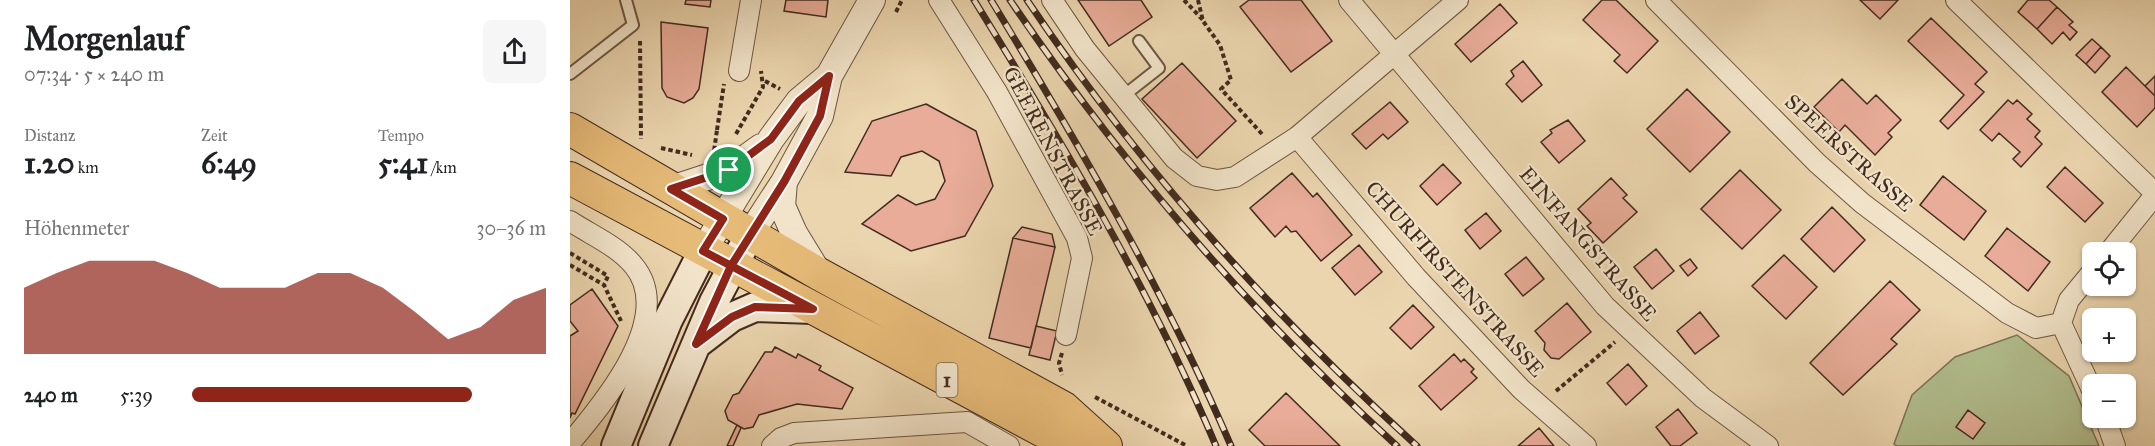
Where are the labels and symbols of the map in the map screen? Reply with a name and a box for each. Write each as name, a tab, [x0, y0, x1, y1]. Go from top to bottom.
street label: GEERENSTRASSE	[998, 62, 1108, 240]
street label: SPEERSTRASSE	[1780, 89, 1918, 217]
pin	[703, 144, 754, 195]
street label: EINFANGSTRASSE	[1514, 161, 1662, 327]
street label: CHURFIRSTENSTRASSE	[1360, 175, 1550, 383]
road number: 1	[936, 363, 958, 397]

